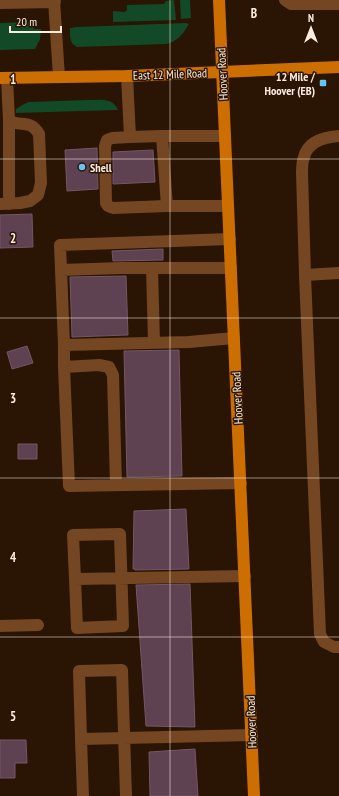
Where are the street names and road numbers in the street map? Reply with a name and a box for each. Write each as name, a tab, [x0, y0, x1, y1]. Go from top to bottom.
street label: Hoover Road	[213, 47, 231, 101]
street label: East 12 Mile Road	[133, 65, 207, 83]
street label: Hoover Road	[228, 371, 246, 425]
street label: Hoover Road	[243, 695, 259, 749]

